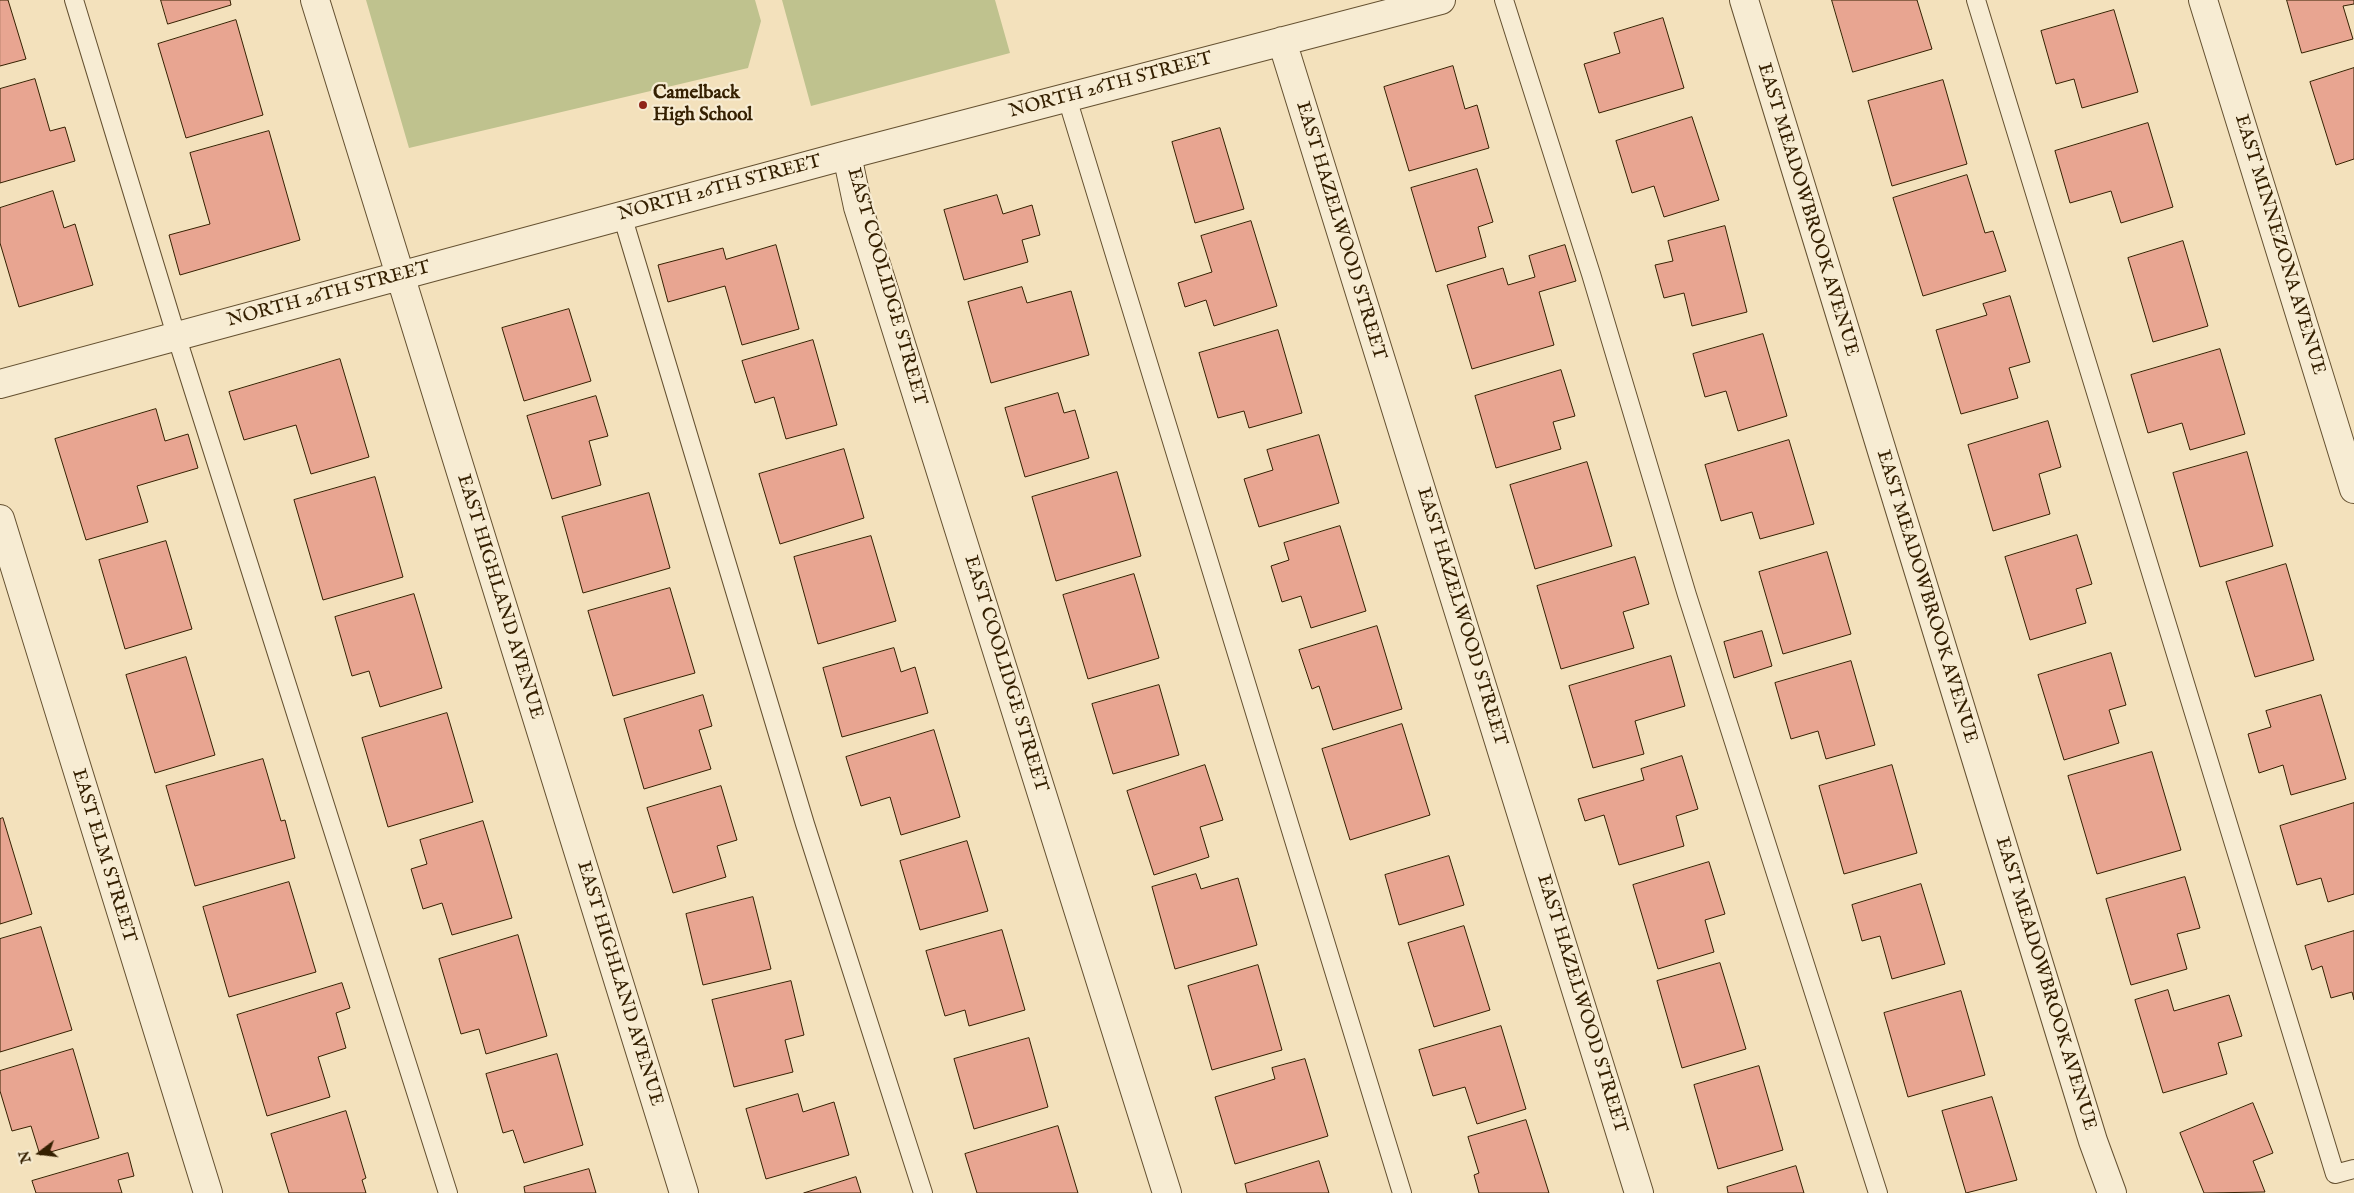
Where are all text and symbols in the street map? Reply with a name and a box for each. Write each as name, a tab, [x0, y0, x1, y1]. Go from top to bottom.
street label: NORTH 26TH STREET	[1007, 48, 1215, 124]
street label: EAST MEADOWBROOK AVENUE	[1751, 61, 1863, 359]
place label: Camelback High School	[653, 83, 753, 127]
marker: Camelback High School	[637, 99, 649, 111]
street label: EAST HAZELWOOD STREET	[1290, 99, 1390, 363]
street label: EAST MINNEZONA AVENUE	[2228, 112, 2330, 378]
street label: NORTH 26TH STREET	[616, 151, 824, 227]
street label: EAST COOLIDGE STREET	[841, 166, 931, 408]
street label: NORTH 26TH STREET	[225, 257, 433, 333]
street label: EAST MEADOWBROOK AVENUE	[1870, 448, 1982, 746]
street label: EAST HIGHLAND AVENUE	[451, 472, 547, 722]
street label: EAST HAZELWOOD STREET	[1411, 485, 1511, 749]
street label: EAST COOLIDGE STREET	[958, 553, 1052, 795]
street label: EAST ELM STREET	[66, 766, 140, 946]
street label: EAST MEADOWBROOK AVENUE	[1989, 835, 2101, 1133]
street label: EAST HIGHLAND AVENUE	[571, 859, 667, 1109]
street label: EAST HAZELWOOD STREET	[1531, 872, 1631, 1136]
north arrow	[15, 1128, 65, 1178]
text: N	[15, 1149, 36, 1165]

